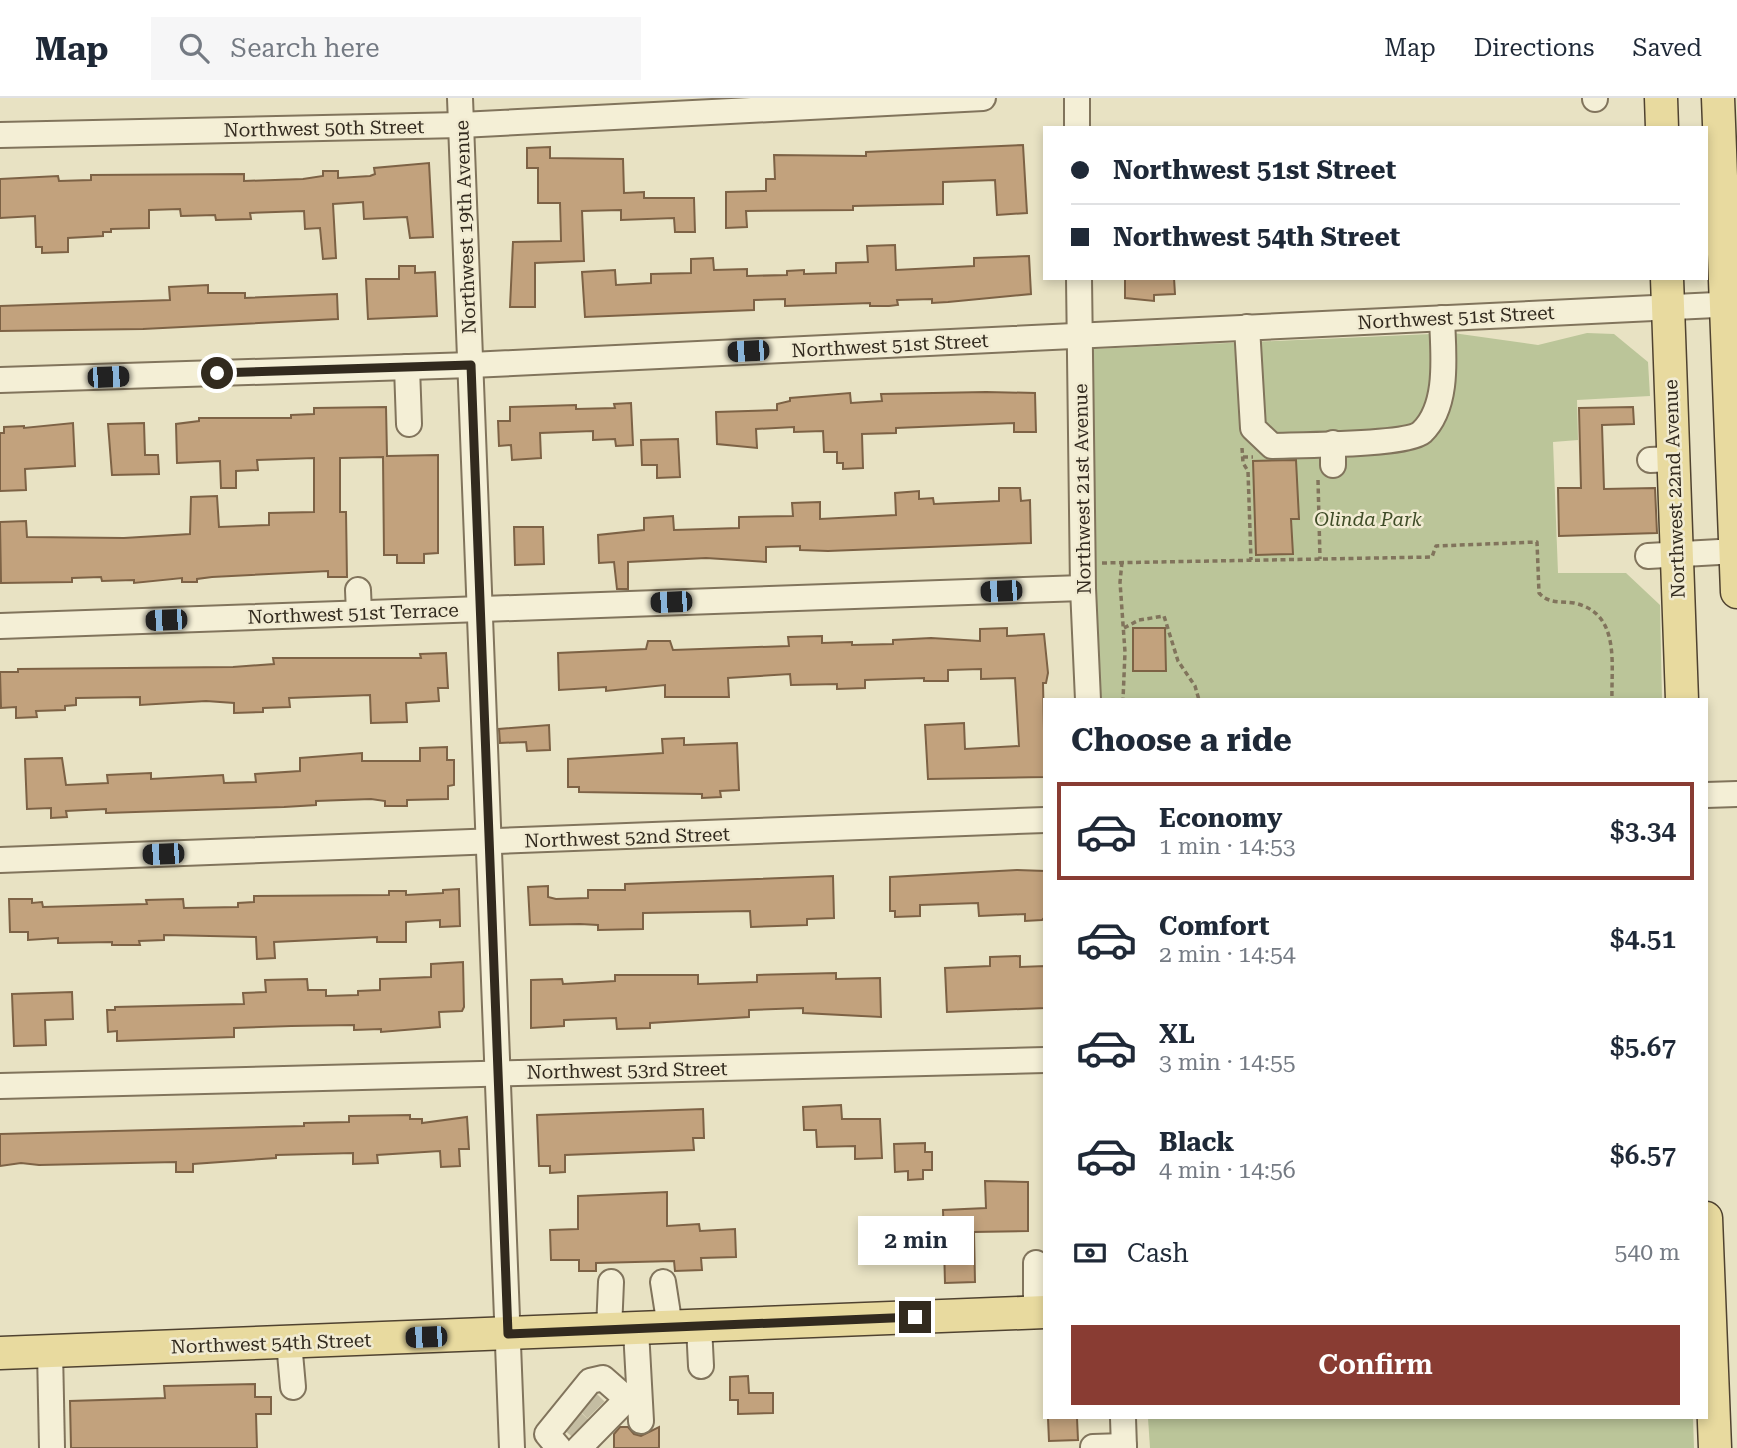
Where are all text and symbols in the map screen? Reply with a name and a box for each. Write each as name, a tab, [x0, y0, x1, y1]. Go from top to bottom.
search box	[151, 17, 641, 80]
text: Map	[35, 29, 109, 68]
icon: search	[175, 29, 213, 67]
text: Search here	[231, 33, 380, 63]
text: Map	[1384, 34, 1436, 62]
text: Directions	[1474, 34, 1594, 62]
text: Saved	[1632, 34, 1702, 62]
street label: Northwest 50th Street	[224, 115, 424, 142]
street label: Northwest 19th Avenue	[450, 120, 481, 334]
text: Northwest 51st Street	[1113, 155, 1396, 185]
text: Northwest 54th Street	[1113, 222, 1400, 252]
street label: Northwest 51st Street	[1357, 301, 1555, 334]
street label: Northwest 51st Street	[791, 329, 989, 362]
car	[727, 339, 770, 363]
route start	[201, 357, 233, 389]
car	[87, 366, 130, 388]
street label: Northwest 22nd Avenue	[1659, 379, 1690, 599]
street label: Northwest 21st Avenue	[1069, 383, 1096, 595]
park label: Olinda Park	[1314, 508, 1422, 531]
car	[980, 580, 1023, 602]
car	[650, 591, 693, 613]
street label: Northwest 51st Terrace	[247, 598, 459, 629]
car	[145, 609, 188, 631]
text: Choose a ride	[1071, 721, 1292, 759]
icon: car	[1075, 800, 1138, 863]
text: Economy	[1159, 803, 1282, 833]
text: $3.34	[1610, 816, 1676, 846]
street label: Northwest 52nd Street	[524, 822, 730, 853]
text: 1 min · 14:53	[1159, 833, 1296, 860]
car	[142, 843, 185, 865]
icon: car	[1075, 908, 1138, 971]
text: Comfort	[1159, 911, 1269, 941]
text: $4.51	[1610, 924, 1676, 954]
text: 2 min · 14:54	[1159, 941, 1296, 968]
icon: car	[1075, 1016, 1138, 1079]
text: XL	[1159, 1019, 1195, 1049]
text: $5.67	[1610, 1032, 1676, 1062]
text: 3 min · 14:55	[1159, 1049, 1296, 1076]
street label: Northwest 53rd Street	[526, 1057, 728, 1084]
icon: car	[1075, 1124, 1138, 1187]
text: Black	[1159, 1127, 1234, 1157]
text: $6.57	[1610, 1140, 1676, 1170]
text: 4 min · 14:56	[1159, 1157, 1296, 1184]
callout: 2 min	[857, 1216, 973, 1264]
text: 2 min	[884, 1227, 948, 1254]
icon: cash	[1071, 1234, 1109, 1272]
text: Cash	[1127, 1238, 1189, 1268]
text: 540 m	[1615, 1239, 1680, 1266]
route end	[899, 1301, 931, 1333]
button: Confirm	[1071, 1325, 1680, 1405]
car	[405, 1326, 448, 1348]
street label: Northwest 54th Street	[170, 1329, 372, 1358]

